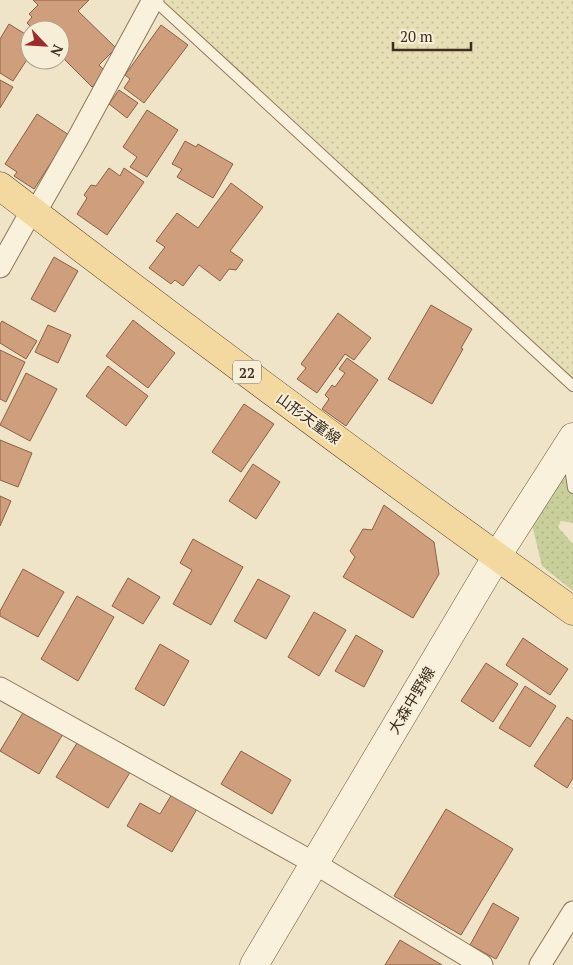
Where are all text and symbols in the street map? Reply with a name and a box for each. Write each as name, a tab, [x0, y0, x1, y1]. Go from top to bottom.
north arrow	[20, 20, 70, 70]
scale bar	[393, 20, 470, 52]
text: 20 m	[400, 26, 433, 46]
text: N	[46, 42, 68, 60]
road number: 22	[233, 361, 261, 384]
street label: 山形天童線	[273, 388, 345, 448]
street label: 大森中野線	[383, 663, 439, 737]

